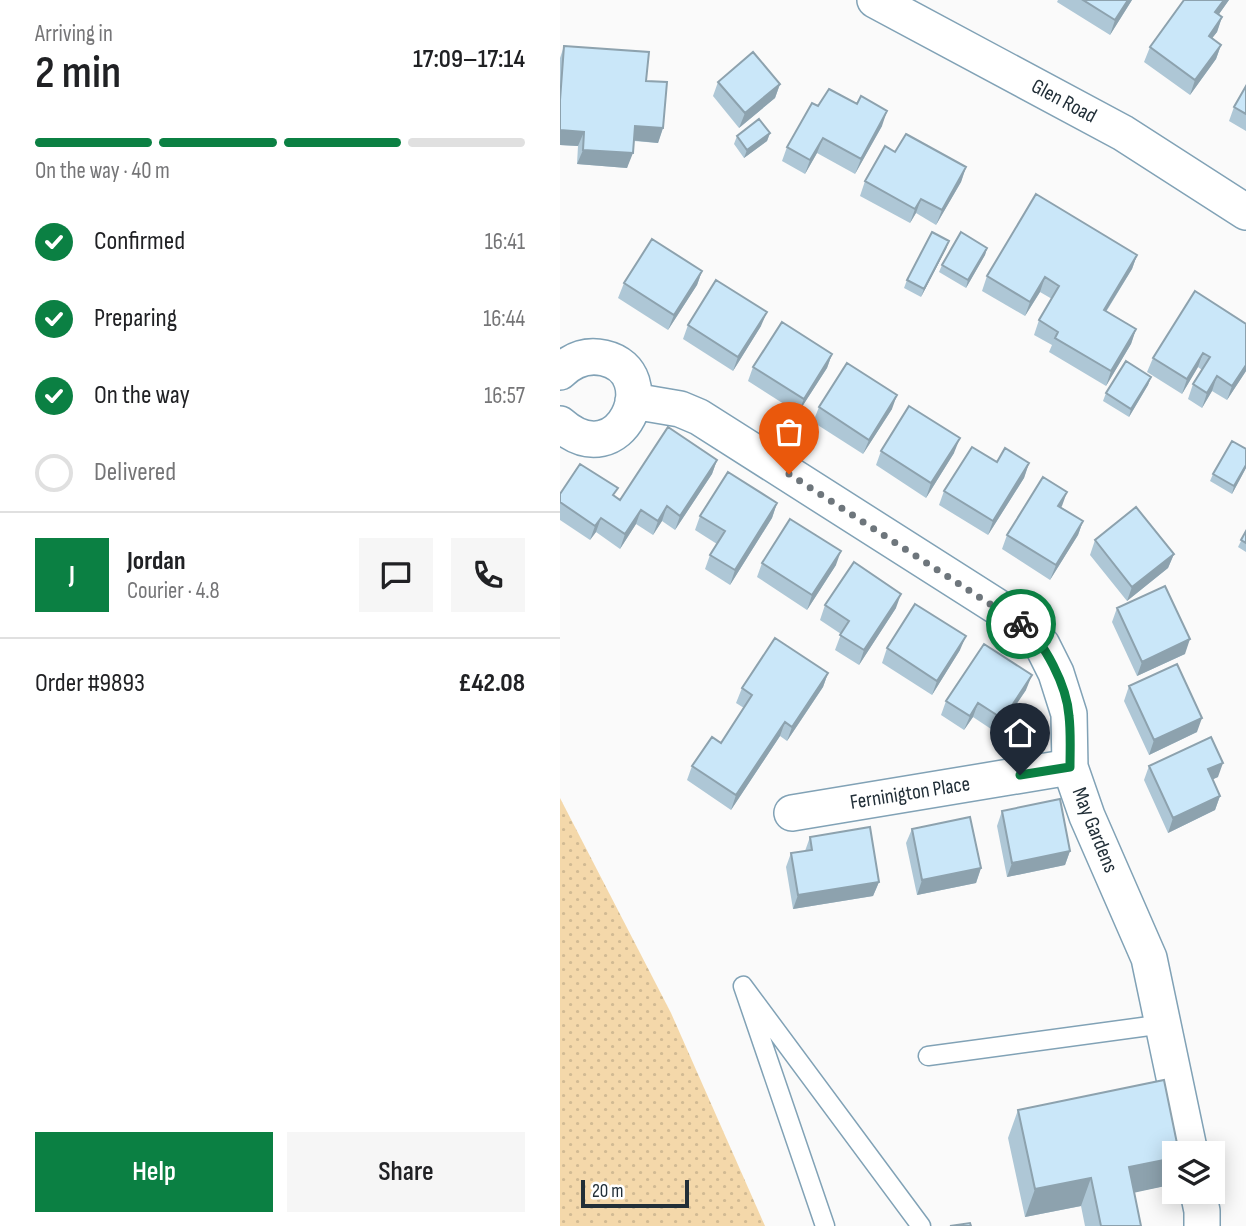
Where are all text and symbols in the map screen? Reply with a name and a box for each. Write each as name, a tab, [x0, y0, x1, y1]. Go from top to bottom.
text: Arriving in	[35, 20, 113, 48]
text: 17:09–17:14	[413, 44, 525, 75]
text: 2 min	[35, 46, 121, 101]
street label: Glen Road	[1027, 73, 1101, 129]
text: On the way · 40 m	[35, 157, 170, 185]
icon: check	[35, 223, 73, 261]
text: Confirmed	[94, 226, 185, 257]
text: 16:41	[485, 228, 525, 256]
icon: check	[35, 300, 73, 338]
text: Preparing	[94, 303, 177, 334]
text: 16:44	[483, 305, 525, 333]
icon: check	[35, 377, 73, 415]
text: On the way	[94, 380, 190, 411]
text: 16:57	[484, 382, 525, 410]
pin	[759, 402, 819, 474]
icon: bag	[770, 413, 808, 451]
text: Delivered	[94, 457, 176, 488]
button: chat	[359, 538, 433, 612]
button: phone	[451, 538, 525, 612]
text: Jordan	[127, 546, 185, 577]
text: J	[69, 560, 75, 591]
text: Courier · 4.8	[127, 577, 220, 605]
courier	[986, 589, 1056, 659]
icon: bike	[1002, 605, 1040, 643]
text: Order #9893	[35, 668, 145, 699]
text: £42.08	[458, 668, 525, 699]
pin	[990, 703, 1050, 775]
icon: home	[1001, 714, 1039, 752]
street label: Ferninigton Place	[848, 771, 972, 815]
street label: May Gardens	[1067, 784, 1123, 876]
button: Help	[35, 1132, 273, 1212]
button: Share	[287, 1132, 525, 1212]
map controls	[1162, 1141, 1225, 1204]
button: layers	[1162, 1141, 1225, 1204]
scale bar	[581, 1177, 690, 1209]
text: 20 m	[592, 1180, 624, 1203]

